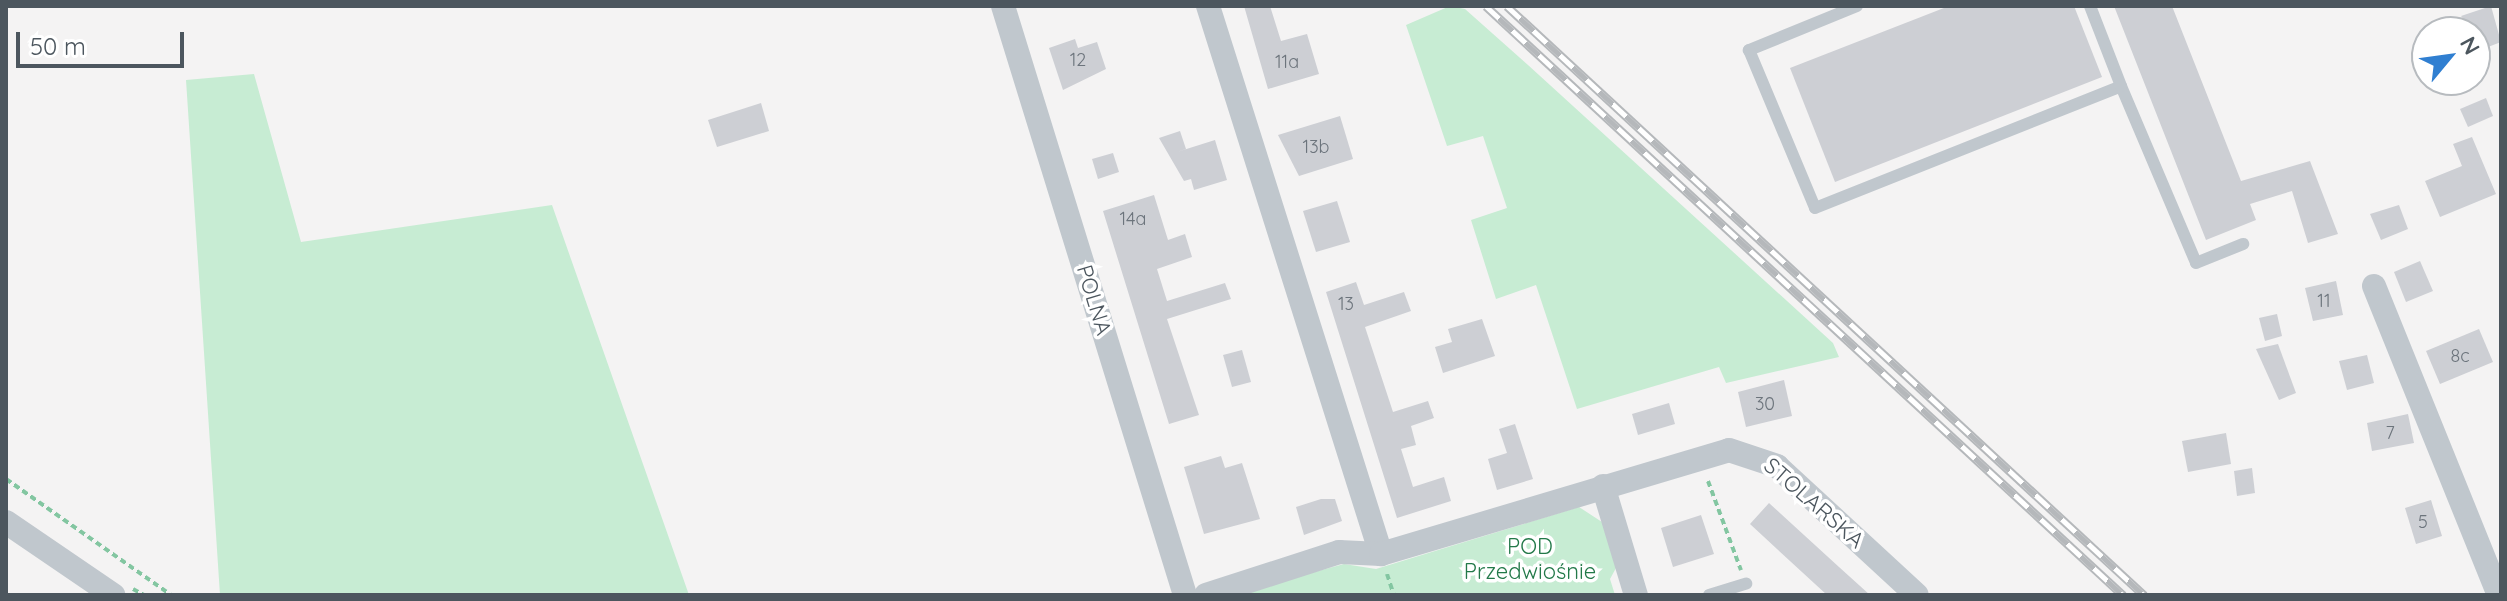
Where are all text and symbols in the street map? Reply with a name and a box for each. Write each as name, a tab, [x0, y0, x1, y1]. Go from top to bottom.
scale bar	[20, 16, 188, 66]
north arrow	[2411, 16, 2491, 96]
text: 50 m	[30, 31, 86, 61]
text: N	[2454, 31, 2486, 59]
house number: 12	[1070, 49, 1086, 71]
house number: 11a	[1275, 51, 1299, 73]
house number: 13b	[1303, 136, 1329, 158]
house number: 14a	[1120, 208, 1146, 230]
street label: POLNA	[1071, 262, 1117, 338]
house number: 11	[2317, 290, 2331, 312]
house number: 13	[1338, 293, 1354, 315]
house number: 8c	[2450, 345, 2470, 367]
house number: 30	[1755, 393, 1775, 415]
house number: 7	[2385, 422, 2395, 444]
street label: STOLARSKA	[1758, 452, 1870, 554]
house number: 5	[2418, 511, 2428, 533]
park label: POD Przedwiośnie	[1464, 533, 1596, 584]

